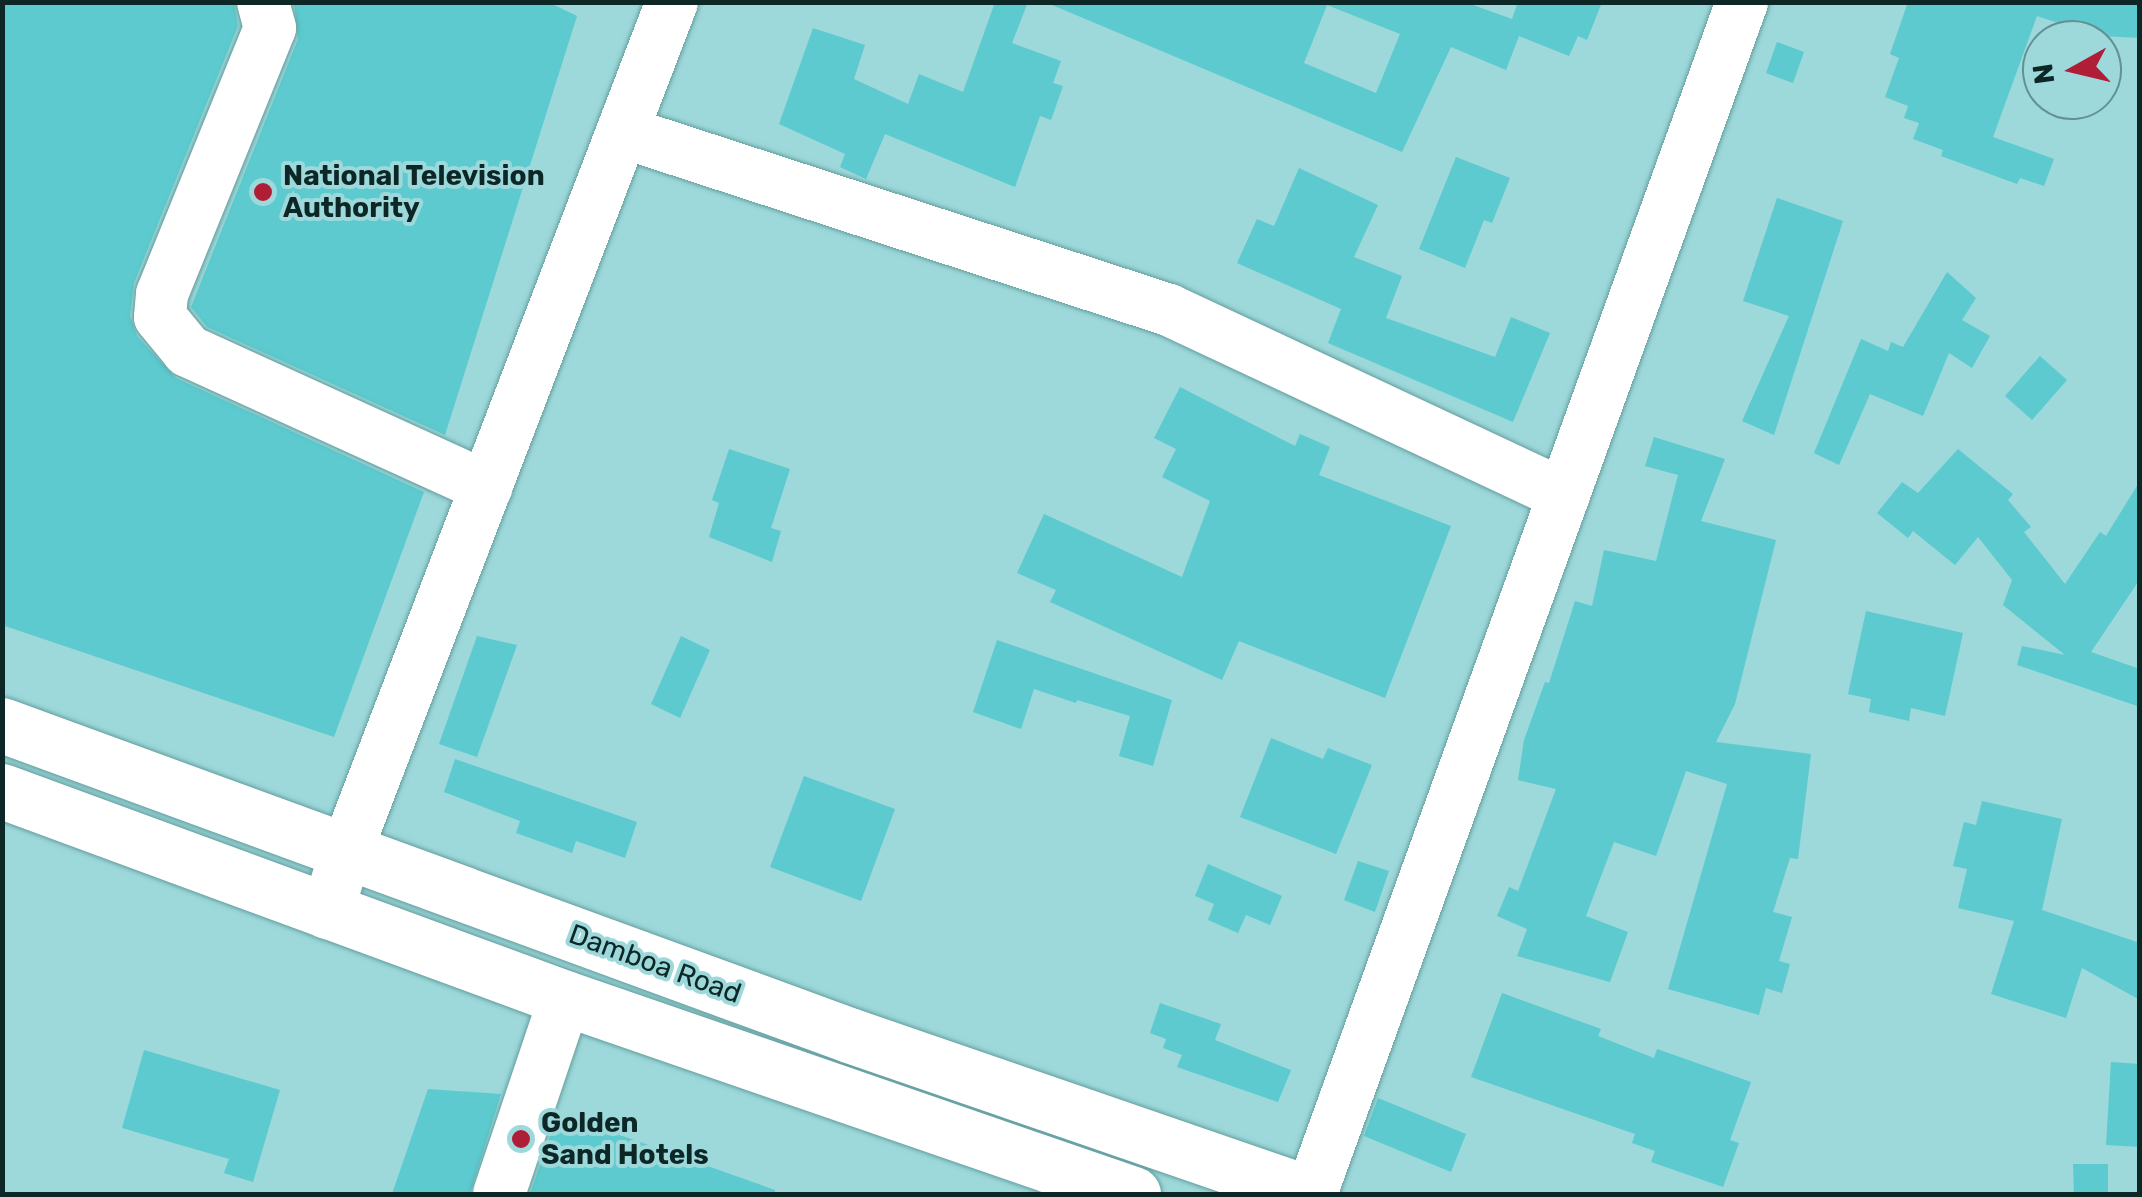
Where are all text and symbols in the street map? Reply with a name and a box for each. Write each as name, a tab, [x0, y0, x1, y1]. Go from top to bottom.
north arrow	[2022, 20, 2122, 120]
text: N	[2026, 62, 2062, 86]
place label: National Television Authority	[283, 159, 545, 225]
marker: National Television Authority	[252, 181, 274, 203]
street label: Damboa Road	[564, 917, 746, 1011]
place label: Golden Sand Hotels	[541, 1106, 709, 1172]
marker: Golden Sand Hotels	[510, 1128, 532, 1150]

